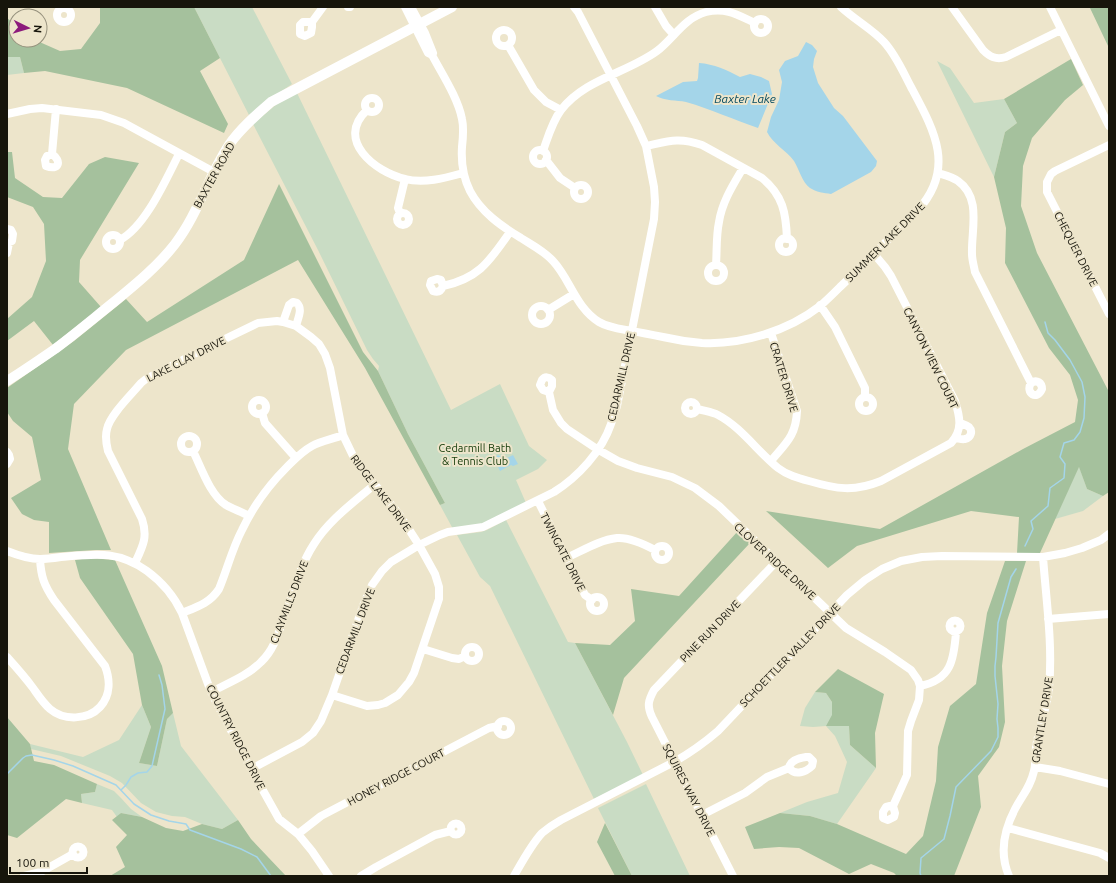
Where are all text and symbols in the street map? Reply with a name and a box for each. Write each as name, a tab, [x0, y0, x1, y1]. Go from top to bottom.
north arrow	[8, 8, 48, 48]
text: N	[32, 24, 44, 33]
water label: Baxter Lake	[714, 92, 776, 105]
street label: BAXTER ROAD	[191, 140, 237, 210]
street label: SUMMER LAKE DRIVE	[843, 200, 927, 284]
street label: CHEQUER DRIVE	[1052, 209, 1100, 289]
street label: CANYON VIEW COURT	[901, 305, 961, 411]
street label: CEDARMILL DRIVE	[605, 331, 637, 423]
street label: LAKE CLAY DRIVE	[145, 334, 227, 384]
street label: CRATER DRIVE	[768, 340, 800, 414]
park label: Cedarmill Bath & Tennis Club	[439, 442, 511, 467]
street label: RIDGE LAKE DRIVE	[348, 452, 414, 534]
street label: TWINGATE DRIVE	[538, 511, 588, 593]
street label: CLOVER RIDGE DRIVE	[732, 520, 818, 602]
street label: CLAYMILLS DRIVE	[268, 559, 310, 645]
street label: CEDARMILL DRIVE	[333, 586, 377, 676]
street label: PINE RUN DRIVE	[677, 598, 743, 664]
street label: SCHOETTLER VALLEY DRIVE	[737, 601, 843, 709]
street label: GRANTLEY DRIVE	[1029, 676, 1055, 764]
street label: COUNTRY RIDGE DRIVE	[204, 682, 268, 792]
street label: SQUIRES WAY DRIVE	[661, 742, 717, 838]
street label: HONEY RIDGE COURT	[345, 746, 447, 808]
scale bar	[10, 849, 87, 875]
text: 100 m	[16, 856, 49, 869]

